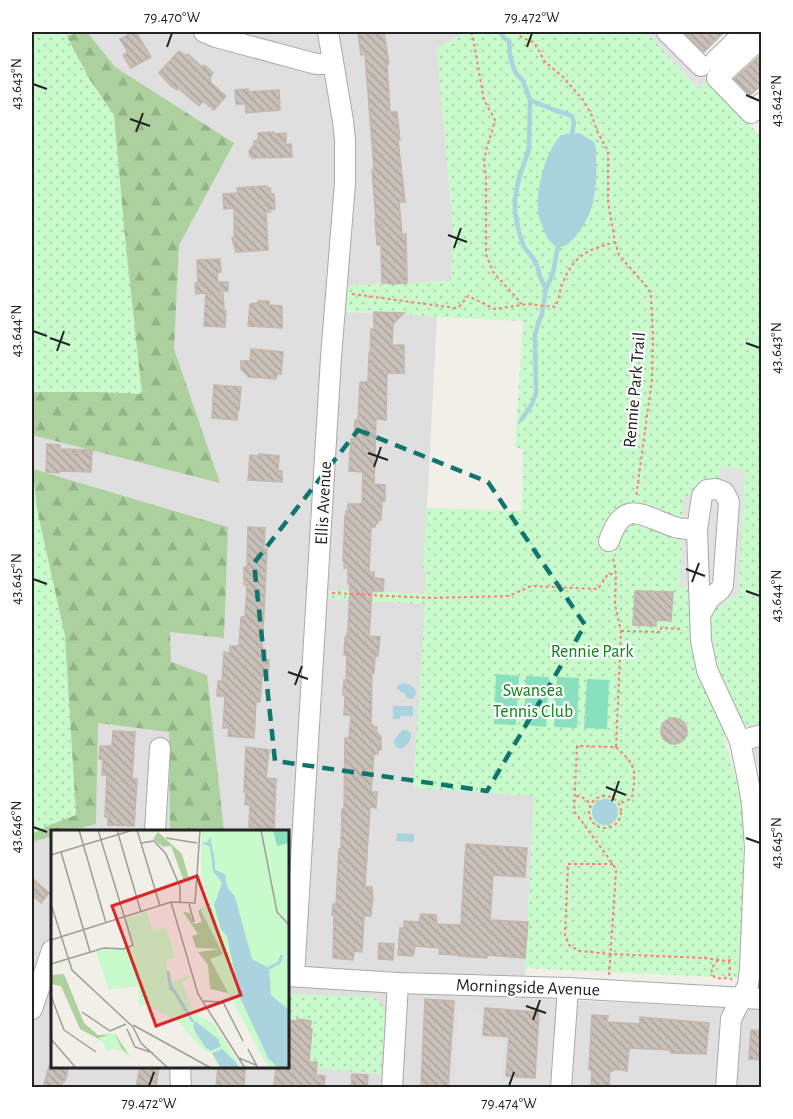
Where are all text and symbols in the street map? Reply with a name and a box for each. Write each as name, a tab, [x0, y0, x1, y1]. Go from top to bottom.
text: 79.470°W	[144, 10, 201, 25]
text: 79.472°W	[504, 10, 560, 25]
text: 43.643°N	[9, 58, 24, 110]
text: 43.642°N	[769, 75, 784, 127]
text: 43.644°N	[9, 305, 24, 357]
text: 43.643°N	[769, 322, 784, 374]
street label: Rennie Park Trail	[621, 331, 649, 449]
street label: Ellis Avenue	[313, 461, 335, 545]
text: 43.645°N	[9, 553, 24, 605]
text: 43.644°N	[769, 570, 784, 622]
park label: Rennie Park	[551, 643, 634, 661]
park label: Swansea Tennis Club	[493, 682, 573, 721]
text: 43.646°N	[9, 801, 24, 853]
text: 43.645°N	[769, 817, 784, 869]
inset map	[51, 830, 290, 1068]
street label: Morningside Avenue	[456, 976, 600, 1000]
text: 79.472°W	[121, 1096, 177, 1111]
text: 79.474°W	[481, 1096, 537, 1111]

